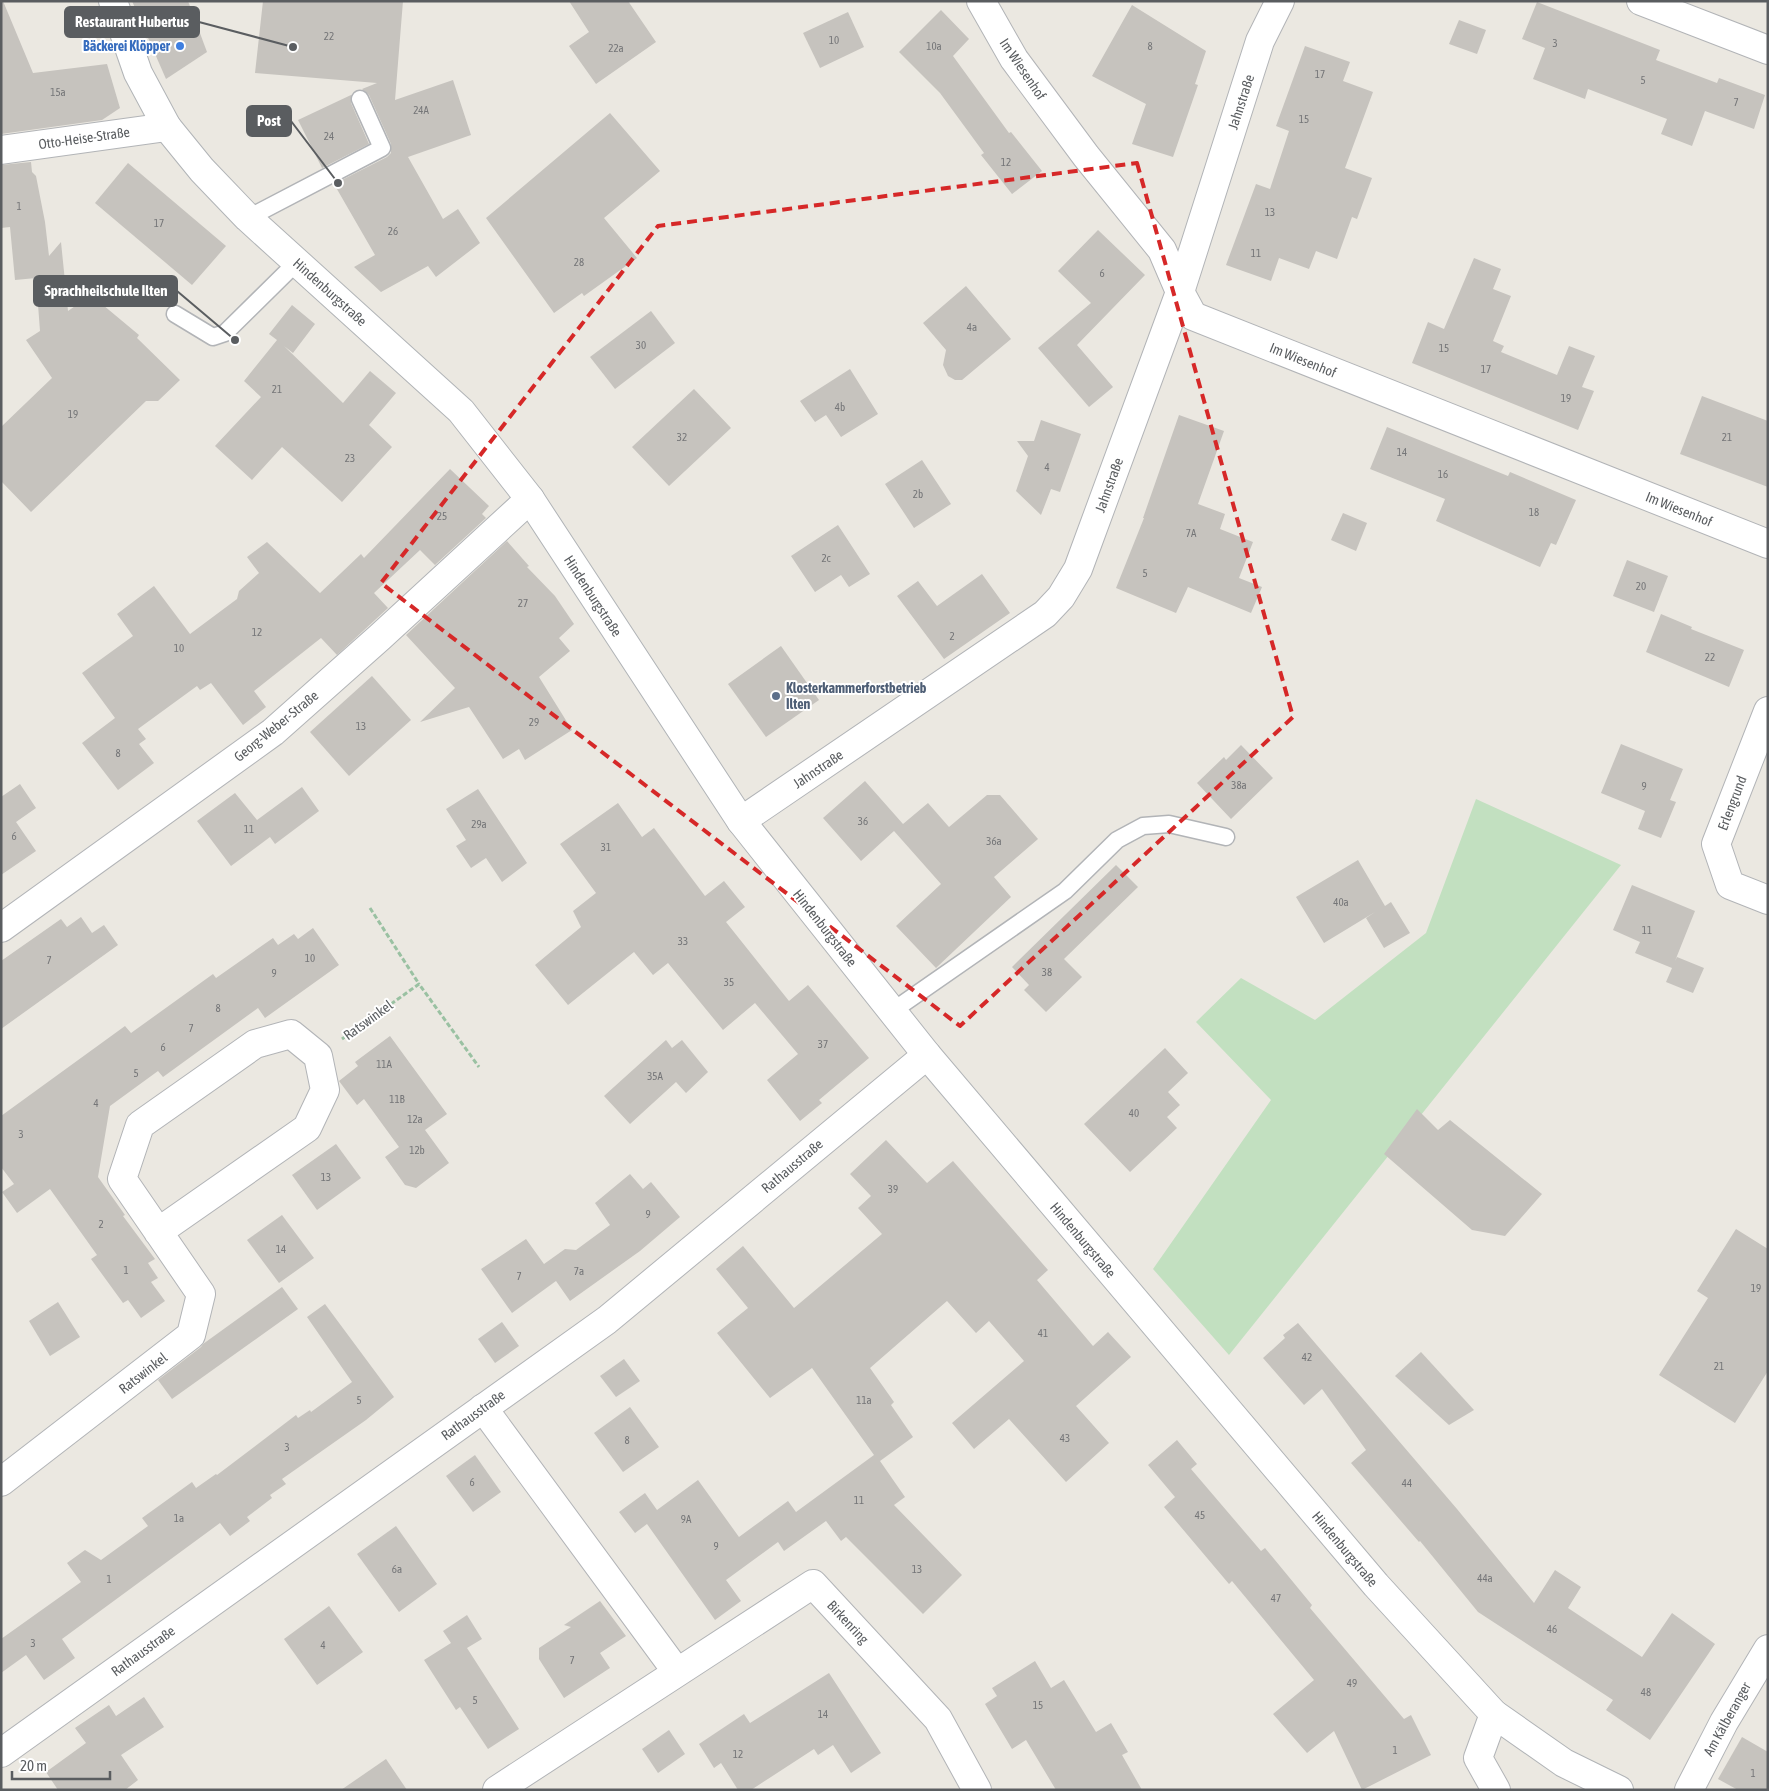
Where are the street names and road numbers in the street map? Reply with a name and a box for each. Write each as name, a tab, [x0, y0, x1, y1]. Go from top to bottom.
street label: Im Wiesenhof	[997, 35, 1049, 103]
street label: Jahnstraße	[1225, 72, 1257, 132]
street label: Otto-Heise-Straße	[37, 124, 131, 152]
street label: Hindenburgstraße	[290, 255, 370, 329]
street label: Im Wiesenhof	[1267, 339, 1339, 381]
street label: Jahnstraße	[1092, 456, 1126, 514]
street label: Im Wiesenhof	[1643, 488, 1715, 530]
street label: Hindenburgstraße	[561, 553, 625, 639]
street label: Georg-Weber-Straße	[231, 687, 321, 765]
street label: Jahnstraße	[790, 746, 846, 792]
street label: Erlengrund	[1714, 773, 1750, 833]
street label: Hindenburgstraße	[790, 886, 860, 970]
street label: Ratswinkel	[340, 997, 396, 1043]
street label: Rathausstraße	[758, 1136, 826, 1196]
street label: Hindenburgstraße	[1047, 1199, 1119, 1281]
street label: Ratswinkel	[116, 1349, 171, 1397]
street label: Rathausstraße	[438, 1387, 508, 1443]
street label: Hindenburgstraße	[1309, 1508, 1381, 1590]
street label: Birkenring	[824, 1597, 872, 1647]
street label: Rathausstraße	[108, 1623, 178, 1679]
street label: Am Kälberanger	[1700, 1678, 1754, 1759]

